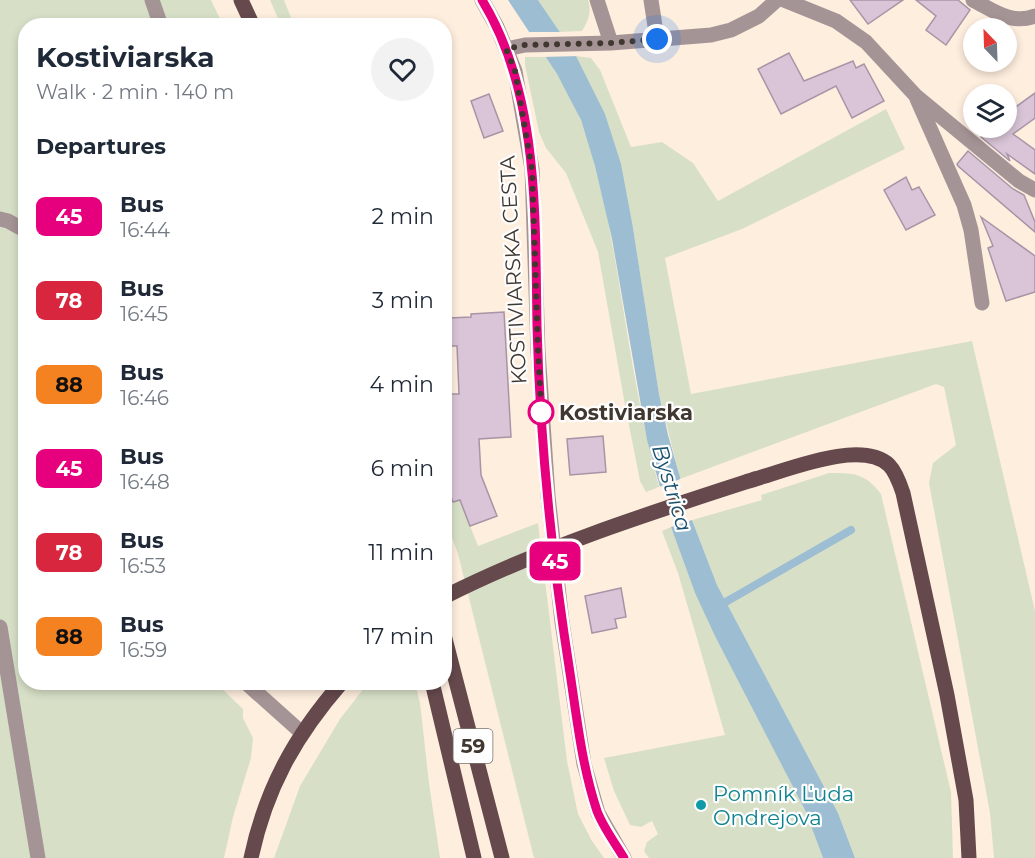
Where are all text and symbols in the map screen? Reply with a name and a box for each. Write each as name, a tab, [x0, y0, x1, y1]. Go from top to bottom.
north arrow	[963, 18, 1017, 72]
map controls	[963, 18, 1017, 138]
your location	[642, 24, 672, 54]
button: heart	[371, 38, 434, 101]
text: Kostiviarska	[36, 40, 215, 74]
text: Walk · 2 min · 140 m	[36, 80, 234, 104]
button: layers	[963, 84, 1017, 138]
text: Departures	[36, 133, 166, 160]
street label: KOSTIVIARSKA CESTA	[494, 154, 531, 385]
text: Bus	[120, 191, 164, 218]
text: 2 min	[372, 203, 434, 230]
text: 45	[56, 204, 82, 229]
text: 16:44	[120, 218, 170, 242]
text: Bus	[120, 275, 164, 302]
text: 3 min	[372, 287, 434, 314]
text: 78	[56, 288, 82, 313]
text: 16:45	[120, 302, 168, 326]
text: Bus	[120, 359, 164, 386]
text: 4 min	[370, 371, 434, 398]
text: 88	[55, 372, 83, 397]
text: 16:46	[120, 386, 169, 410]
marker: Kostiviarska	[528, 399, 554, 425]
place label: Kostiviarska	[559, 400, 693, 425]
water label: Bystrica	[646, 441, 698, 535]
text: Bus	[120, 443, 164, 470]
text: 6 min	[371, 455, 434, 482]
text: 45	[56, 456, 82, 481]
text: 16:48	[120, 470, 170, 494]
text: Bus	[120, 527, 164, 554]
text: 11 min	[368, 539, 434, 566]
text: 78	[56, 540, 82, 565]
line badge: 45	[528, 542, 582, 580]
text: 45	[542, 549, 568, 574]
text: 16:53	[120, 554, 166, 578]
text: Bus	[120, 611, 164, 638]
text: 17 min	[363, 623, 434, 650]
text: 88	[55, 624, 83, 649]
text: 16:59	[120, 638, 167, 662]
road number: 59	[454, 729, 492, 763]
place label: Pomník Ľuda Ondrejova	[713, 781, 854, 830]
marker: Pomník Ľuda Ondrejova	[694, 798, 708, 812]

